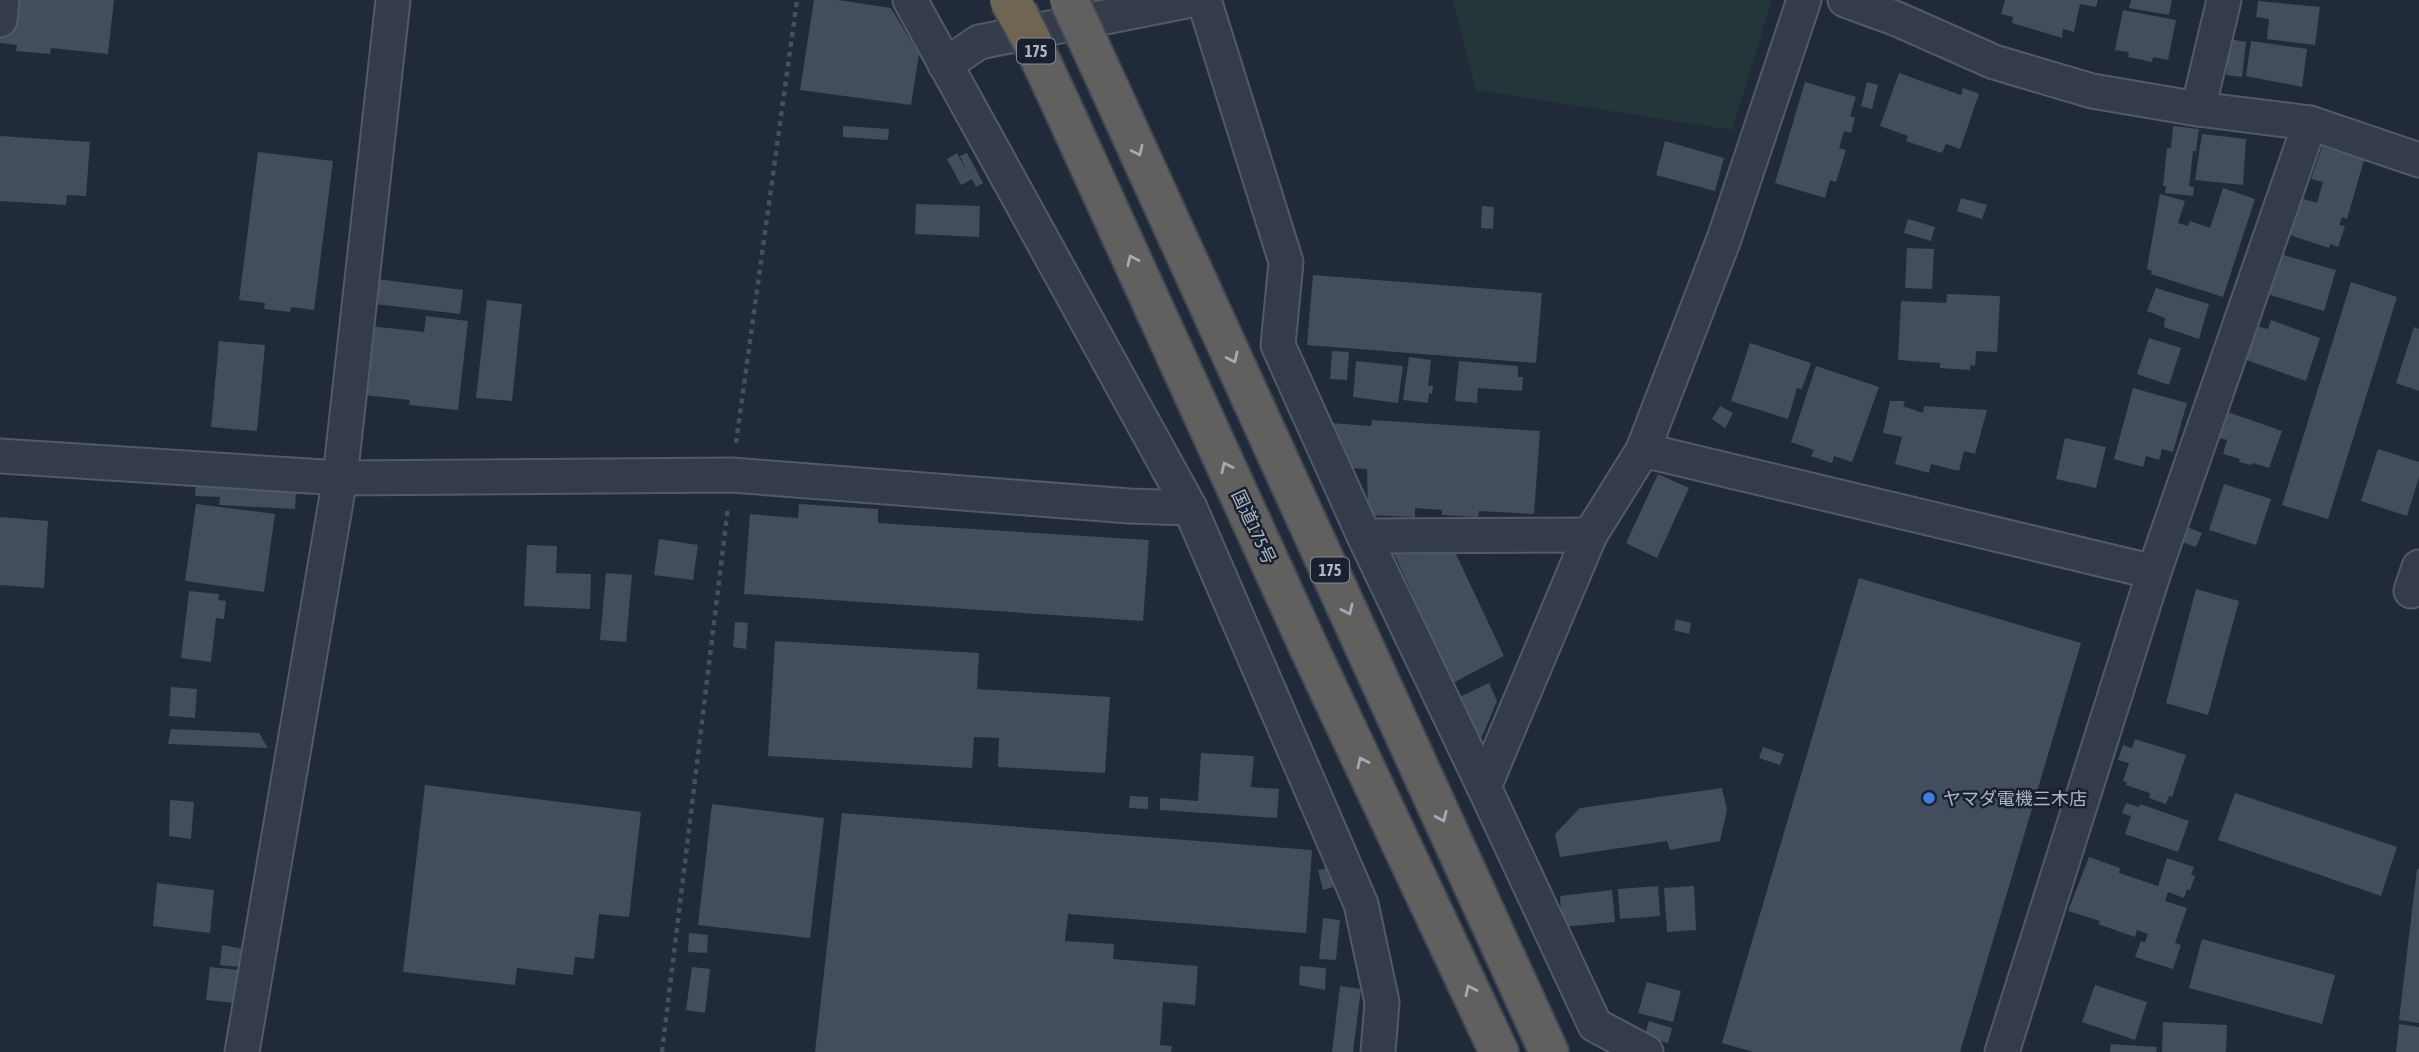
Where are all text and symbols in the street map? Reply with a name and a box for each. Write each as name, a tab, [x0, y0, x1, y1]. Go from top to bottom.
road number: 175	[1017, 38, 1055, 64]
one-way arrow	[1130, 144, 1144, 156]
one-way arrow	[1126, 255, 1140, 267]
one-way arrow	[1225, 351, 1239, 363]
one-way arrow	[1220, 461, 1234, 474]
street label: 国道175号	[1228, 487, 1280, 567]
road number: 175	[1311, 558, 1349, 582]
one-way arrow	[1339, 602, 1353, 615]
one-way arrow	[1357, 757, 1371, 769]
place label: ヤマダ電機三木店	[1943, 788, 2087, 809]
marker: ヤマダ電機三木店	[1921, 790, 1937, 806]
one-way arrow	[1434, 810, 1448, 822]
one-way arrow	[1464, 985, 1478, 997]

